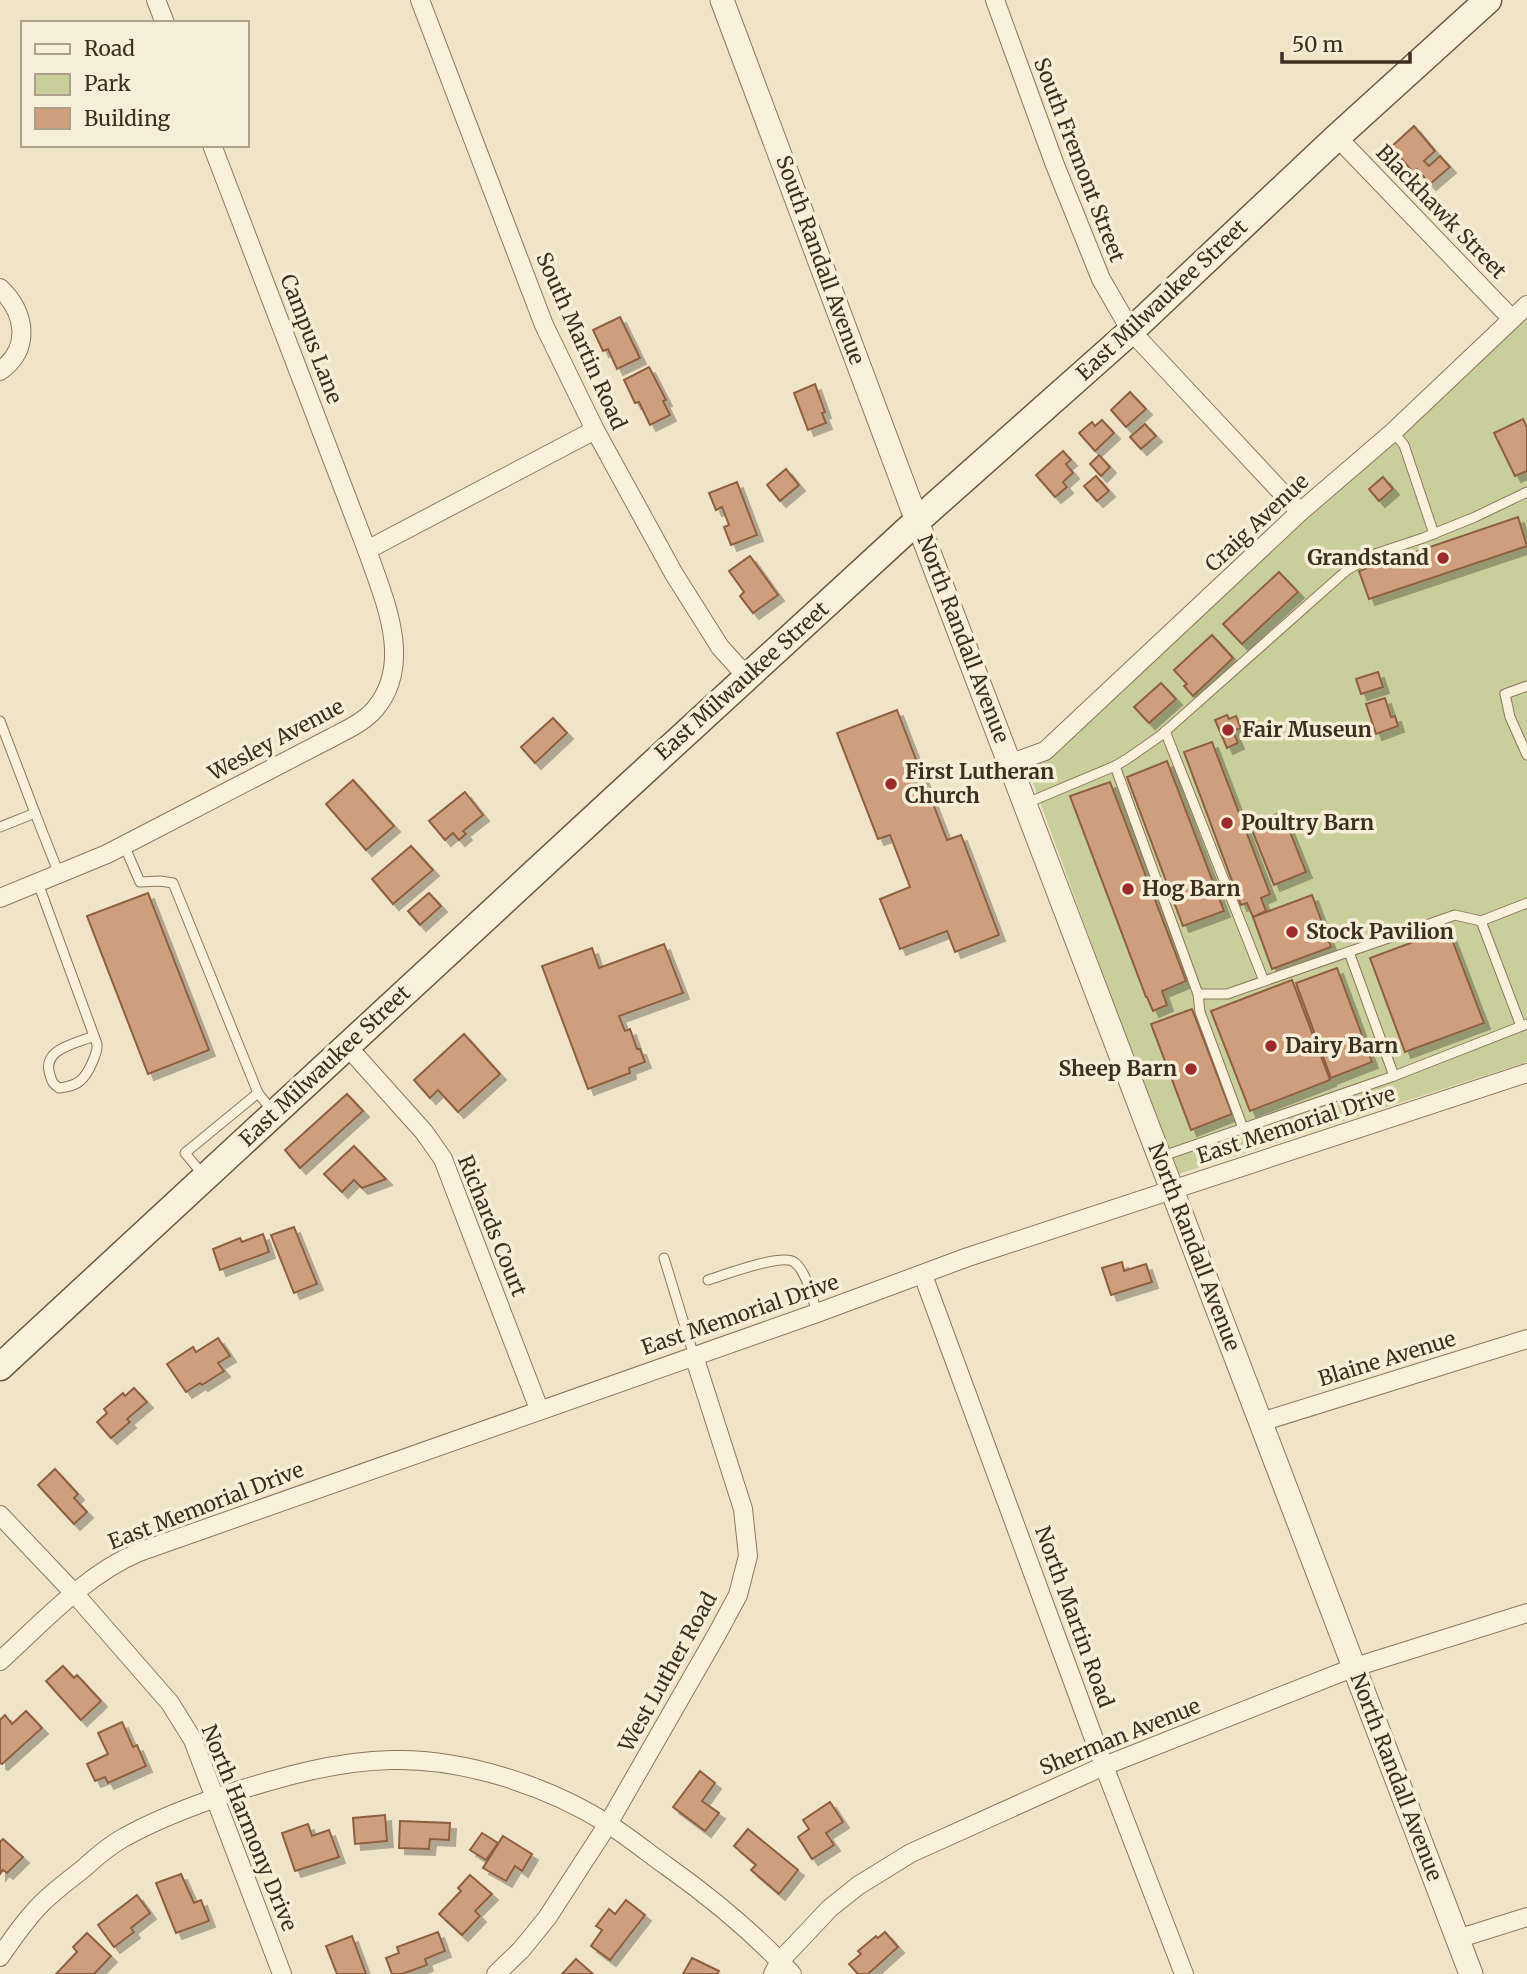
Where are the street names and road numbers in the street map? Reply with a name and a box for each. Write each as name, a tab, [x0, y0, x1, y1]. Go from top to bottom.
street label: South Fremont Street	[1028, 54, 1131, 266]
street label: Blackhawk Street	[1370, 139, 1512, 284]
street label: South Randall Avenue	[770, 152, 871, 368]
street label: East Milwaukee Street	[1070, 213, 1253, 386]
street label: South Martin Road	[530, 248, 633, 434]
street label: Campus Lane	[274, 270, 349, 408]
street label: Craig Avenue	[1199, 468, 1314, 577]
street label: North Randall Avenue	[911, 531, 1016, 747]
street label: East Milwaukee Street	[649, 595, 834, 766]
street label: Wesley Avenue	[203, 693, 348, 787]
street label: East Milwaukee Street	[233, 979, 416, 1152]
street label: East Memorial Drive	[1193, 1080, 1399, 1169]
street label: North Randall Avenue	[1142, 1139, 1247, 1355]
street label: Richards Court	[452, 1151, 533, 1300]
street label: East Memorial Drive	[638, 1268, 842, 1361]
street label: Blaine Avenue	[1315, 1325, 1459, 1392]
street label: East Memorial Drive	[104, 1456, 307, 1555]
street label: North Martin Road	[1029, 1522, 1120, 1712]
street label: West Luther Road	[612, 1587, 723, 1757]
street label: North Randall Avenue	[1344, 1669, 1449, 1885]
street label: Sherman Avenue	[1035, 1692, 1204, 1781]
street label: North Harmony Drive	[196, 1721, 303, 1935]

